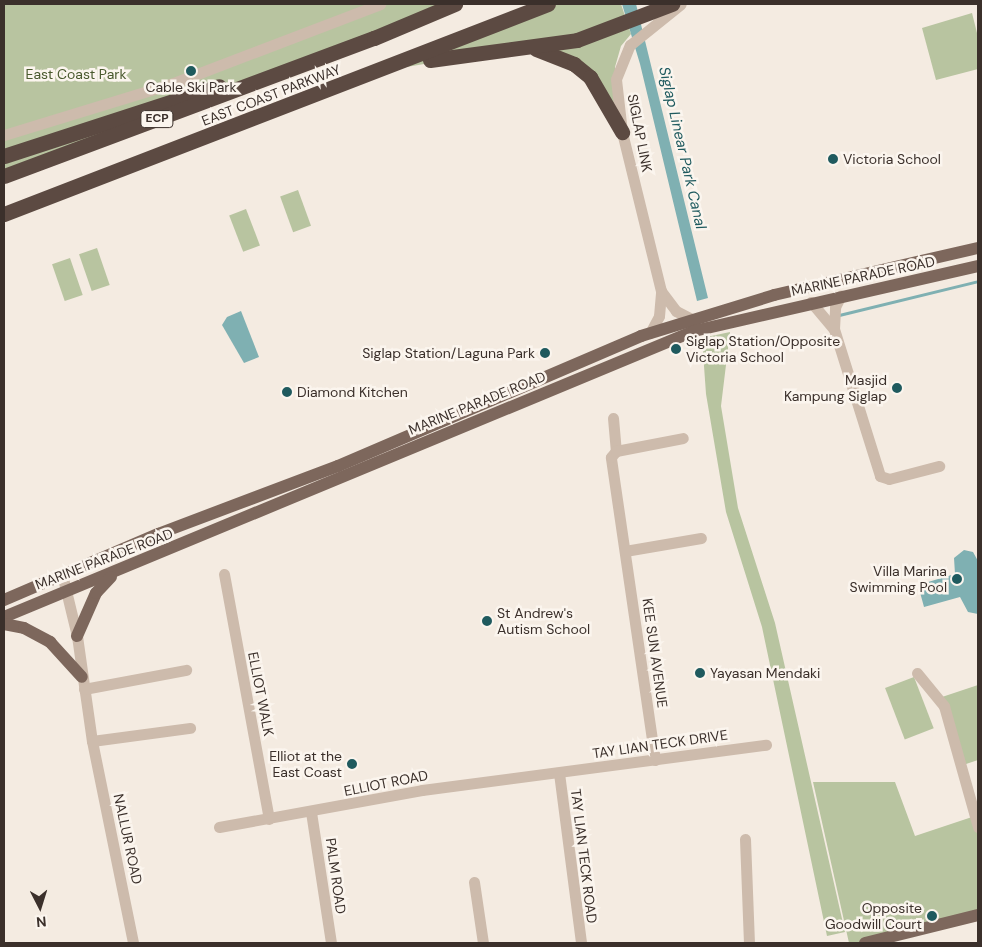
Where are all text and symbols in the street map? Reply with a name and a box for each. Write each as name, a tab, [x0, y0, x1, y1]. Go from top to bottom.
street label: EAST COAST PARKWAY	[199, 61, 343, 129]
marker: Cable Ski Park	[185, 65, 197, 77]
water label: Siglap Linear Park Canal	[655, 65, 709, 231]
park label: East Coast Park	[26, 66, 126, 82]
place label: Cable Ski Park	[145, 79, 237, 95]
street label: SIGLAP LINK	[624, 93, 656, 173]
road number: ECP	[140, 110, 174, 128]
place label: Victoria School	[843, 151, 941, 167]
marker: Victoria School	[827, 153, 839, 165]
street label: MARINE PARADE ROAD	[790, 253, 936, 299]
place label: Siglap Station/Opposite Victoria School	[686, 333, 840, 366]
marker: Siglap Station/Opposite Victoria School	[670, 343, 682, 355]
place label: Siglap Station/Laguna Park	[362, 345, 535, 361]
marker: Siglap Station/Laguna Park	[539, 347, 551, 359]
street label: MARINE PARADE ROAD	[406, 368, 548, 438]
place label: Masjid Kampung Siglap	[784, 372, 887, 404]
marker: Masjid Kampung Siglap	[891, 382, 903, 394]
place label: Diamond Kitchen	[297, 384, 408, 400]
marker: Diamond Kitchen	[281, 386, 293, 398]
street label: MARINE PARADE ROAD	[33, 525, 175, 593]
place label: Villa Marina Swimming Pool	[850, 563, 947, 596]
marker: Villa Marina Swimming Pool	[951, 573, 963, 585]
street label: KEE SUN AVENUE	[639, 597, 671, 709]
place label: St Andrew's Autism School	[497, 605, 590, 638]
marker: St Andrew's Autism School	[481, 615, 493, 627]
street label: ELLIOT WALK	[245, 651, 277, 737]
place label: Yayasan Mendaki	[710, 665, 820, 681]
marker: Yayasan Mendaki	[694, 667, 706, 679]
street label: TAY LIAN TECK DRIVE	[591, 726, 729, 762]
place label: Elliot at the East Coast	[269, 748, 342, 780]
marker: Elliot at the East Coast	[346, 758, 358, 770]
street label: ELLIOT ROAD	[343, 767, 429, 799]
street label: TAY LIAN TECK ROAD	[567, 788, 601, 924]
street label: NALLUR ROAD	[110, 792, 146, 886]
street label: PALM ROAD	[322, 837, 350, 915]
north arrow	[15, 882, 65, 932]
place label: Opposite Goodwill Court	[825, 900, 922, 932]
marker: Opposite Goodwill Court	[926, 910, 938, 922]
text: N	[35, 913, 47, 931]

